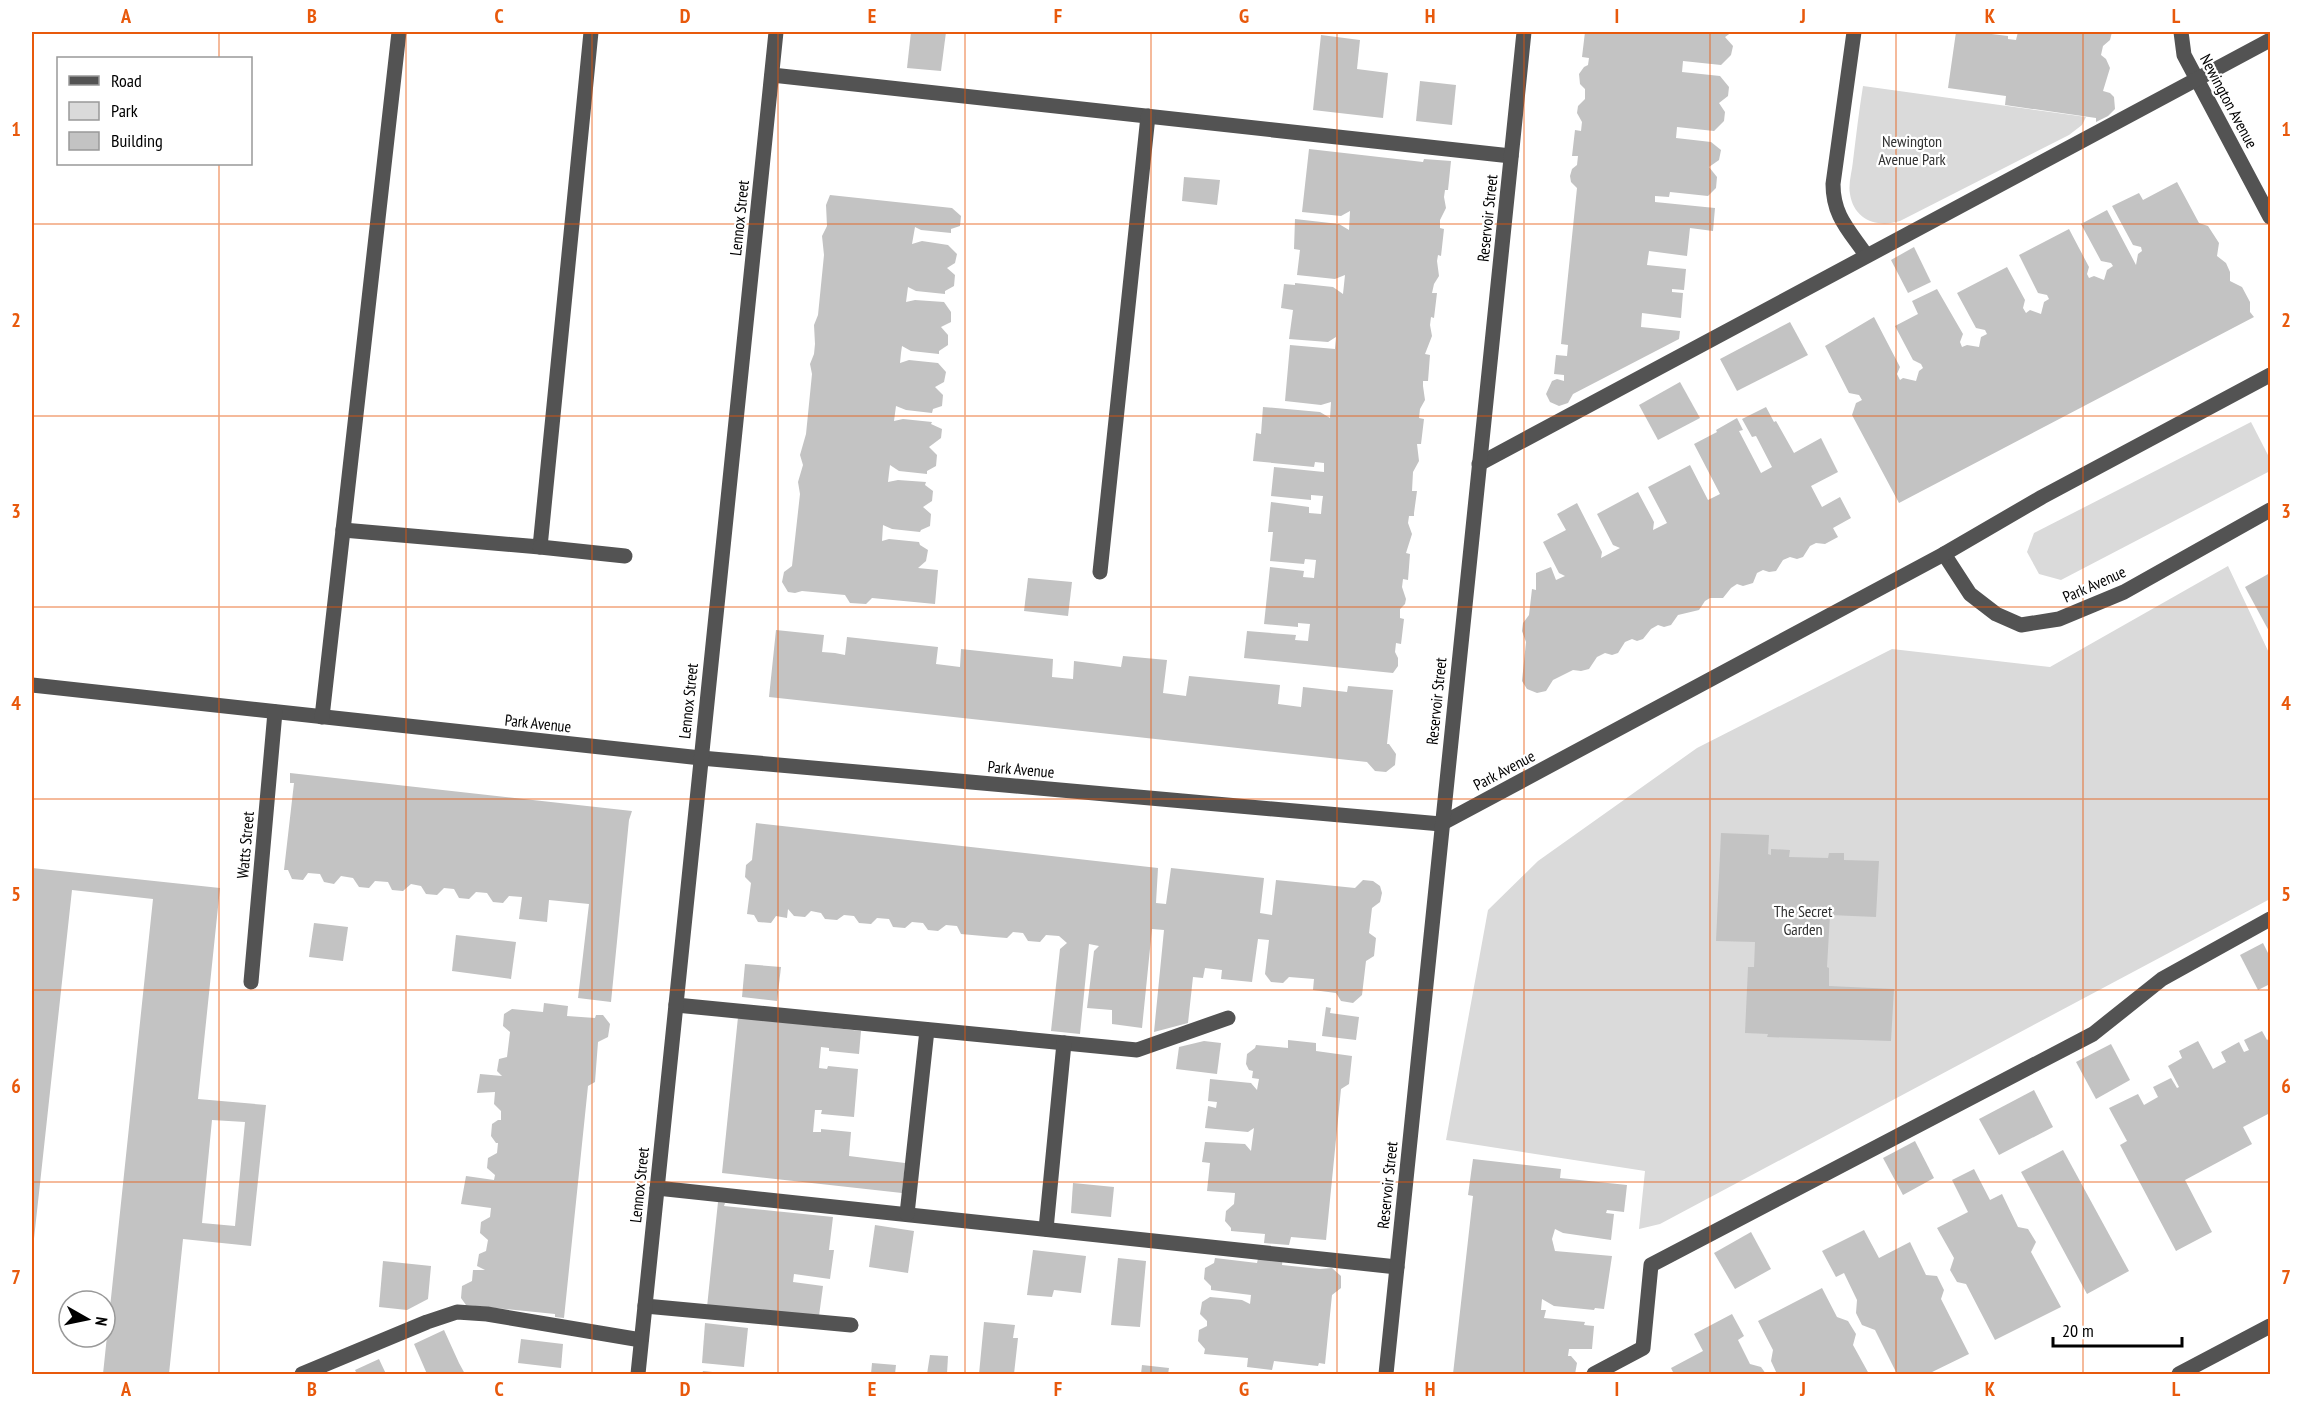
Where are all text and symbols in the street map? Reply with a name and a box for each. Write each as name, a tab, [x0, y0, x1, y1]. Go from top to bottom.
text: A	[120, 3, 132, 29]
text: B	[307, 3, 317, 29]
text: C	[494, 3, 504, 29]
text: D	[680, 3, 691, 29]
text: E	[868, 3, 876, 29]
text: F	[1054, 3, 1062, 29]
text: G	[1239, 3, 1249, 29]
text: H	[1425, 3, 1435, 29]
text: I	[1615, 3, 1619, 29]
text: J	[1799, 3, 1806, 29]
text: K	[1985, 3, 1996, 29]
text: L	[2172, 3, 2181, 29]
street label: Newington Avenue	[2196, 51, 2262, 151]
legend	[57, 57, 252, 165]
text: Road	[111, 69, 142, 92]
text: Park	[111, 99, 138, 122]
text: 1	[11, 116, 21, 142]
text: 1	[2281, 116, 2291, 142]
text: Building	[111, 129, 163, 152]
park label: Newington Avenue Park	[1878, 131, 1947, 169]
street label: Reservoir Street	[1472, 173, 1502, 263]
street label: Lennox Street	[725, 179, 753, 257]
text: 2	[11, 307, 21, 333]
text: 2	[2281, 307, 2291, 333]
text: 3	[11, 498, 21, 524]
text: 3	[2281, 498, 2291, 524]
street label: Park Avenue	[2059, 561, 2129, 607]
street label: Reservoir Street	[1421, 656, 1451, 746]
street label: Lennox Street	[674, 662, 702, 740]
text: 4	[11, 690, 21, 716]
text: 4	[2281, 690, 2291, 716]
street label: Park Avenue	[504, 710, 572, 736]
street label: Park Avenue	[1470, 745, 1538, 795]
street label: Park Avenue	[987, 756, 1055, 782]
street label: Watts Street	[232, 810, 258, 879]
text: 5	[11, 881, 21, 907]
text: 5	[2281, 881, 2291, 907]
park label: The Secret Garden	[1774, 901, 1833, 939]
text: 6	[11, 1073, 21, 1099]
text: 6	[2281, 1073, 2291, 1099]
street label: Reservoir Street	[1372, 1140, 1402, 1230]
street label: Lennox Street	[625, 1146, 653, 1224]
text: 7	[11, 1264, 21, 1290]
text: 7	[2281, 1264, 2291, 1290]
north arrow	[57, 1289, 117, 1349]
scale bar	[2053, 1310, 2182, 1348]
text: N	[91, 1316, 112, 1327]
text: 20 m	[2062, 1319, 2094, 1342]
text: A	[120, 1376, 132, 1402]
text: B	[307, 1376, 317, 1402]
text: C	[494, 1376, 504, 1402]
text: D	[680, 1376, 691, 1402]
text: E	[868, 1376, 876, 1402]
text: F	[1054, 1376, 1062, 1402]
text: G	[1239, 1376, 1249, 1402]
text: H	[1425, 1376, 1435, 1402]
text: I	[1615, 1376, 1619, 1402]
text: J	[1799, 1376, 1806, 1402]
text: K	[1985, 1376, 1996, 1402]
text: L	[2172, 1376, 2181, 1402]

